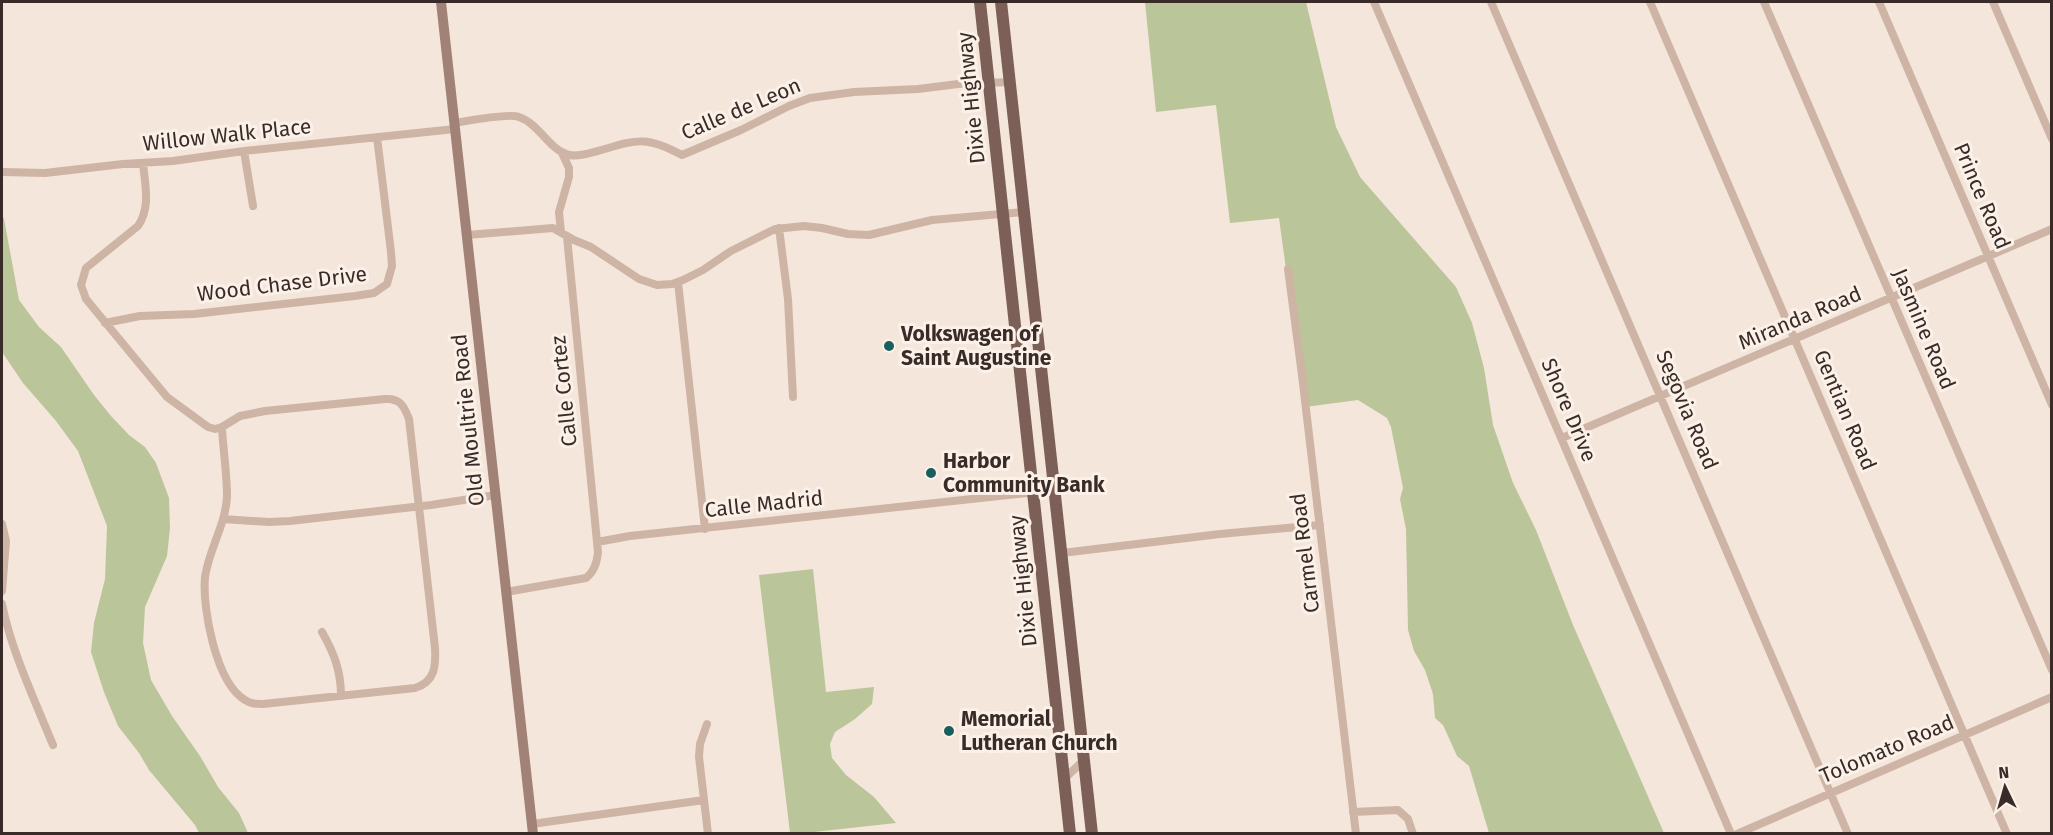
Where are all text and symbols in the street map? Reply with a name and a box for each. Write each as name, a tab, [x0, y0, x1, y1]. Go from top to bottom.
street label: Dixie Highway	[951, 30, 991, 165]
street label: Calle de Leon	[677, 72, 805, 146]
street label: Willow Walk Place	[141, 113, 313, 157]
street label: Prince Road	[1948, 139, 2016, 253]
street label: Wood Chase Drive	[196, 261, 368, 307]
street label: Jasmine Road	[1887, 265, 1961, 393]
street label: Miranda Road	[1734, 280, 1866, 356]
place label: Volkswagen of Saint Augustine	[900, 321, 1052, 371]
street label: Old Moultrie Road	[446, 333, 490, 507]
street label: Calle Cortez	[545, 334, 583, 448]
marker: Volkswagen of Saint Augustine	[882, 339, 896, 353]
street label: Segovia Road	[1650, 346, 1724, 474]
street label: Gentian Road	[1808, 346, 1882, 474]
street label: Shore Drive	[1536, 354, 1602, 466]
place label: Harbor Community Bank	[943, 448, 1105, 498]
marker: Harbor Community Bank	[924, 466, 938, 480]
street label: Calle Madrid	[704, 485, 824, 523]
street label: Carmel Road	[1285, 492, 1325, 614]
street label: Dixie Highway	[1003, 513, 1043, 648]
place label: Memorial Lutheran Church	[961, 706, 1118, 756]
street label: Tolomato Road	[1816, 709, 1958, 789]
marker: Memorial Lutheran Church	[942, 724, 956, 738]
north arrow	[1975, 757, 2035, 817]
text: N	[1998, 763, 2010, 782]

